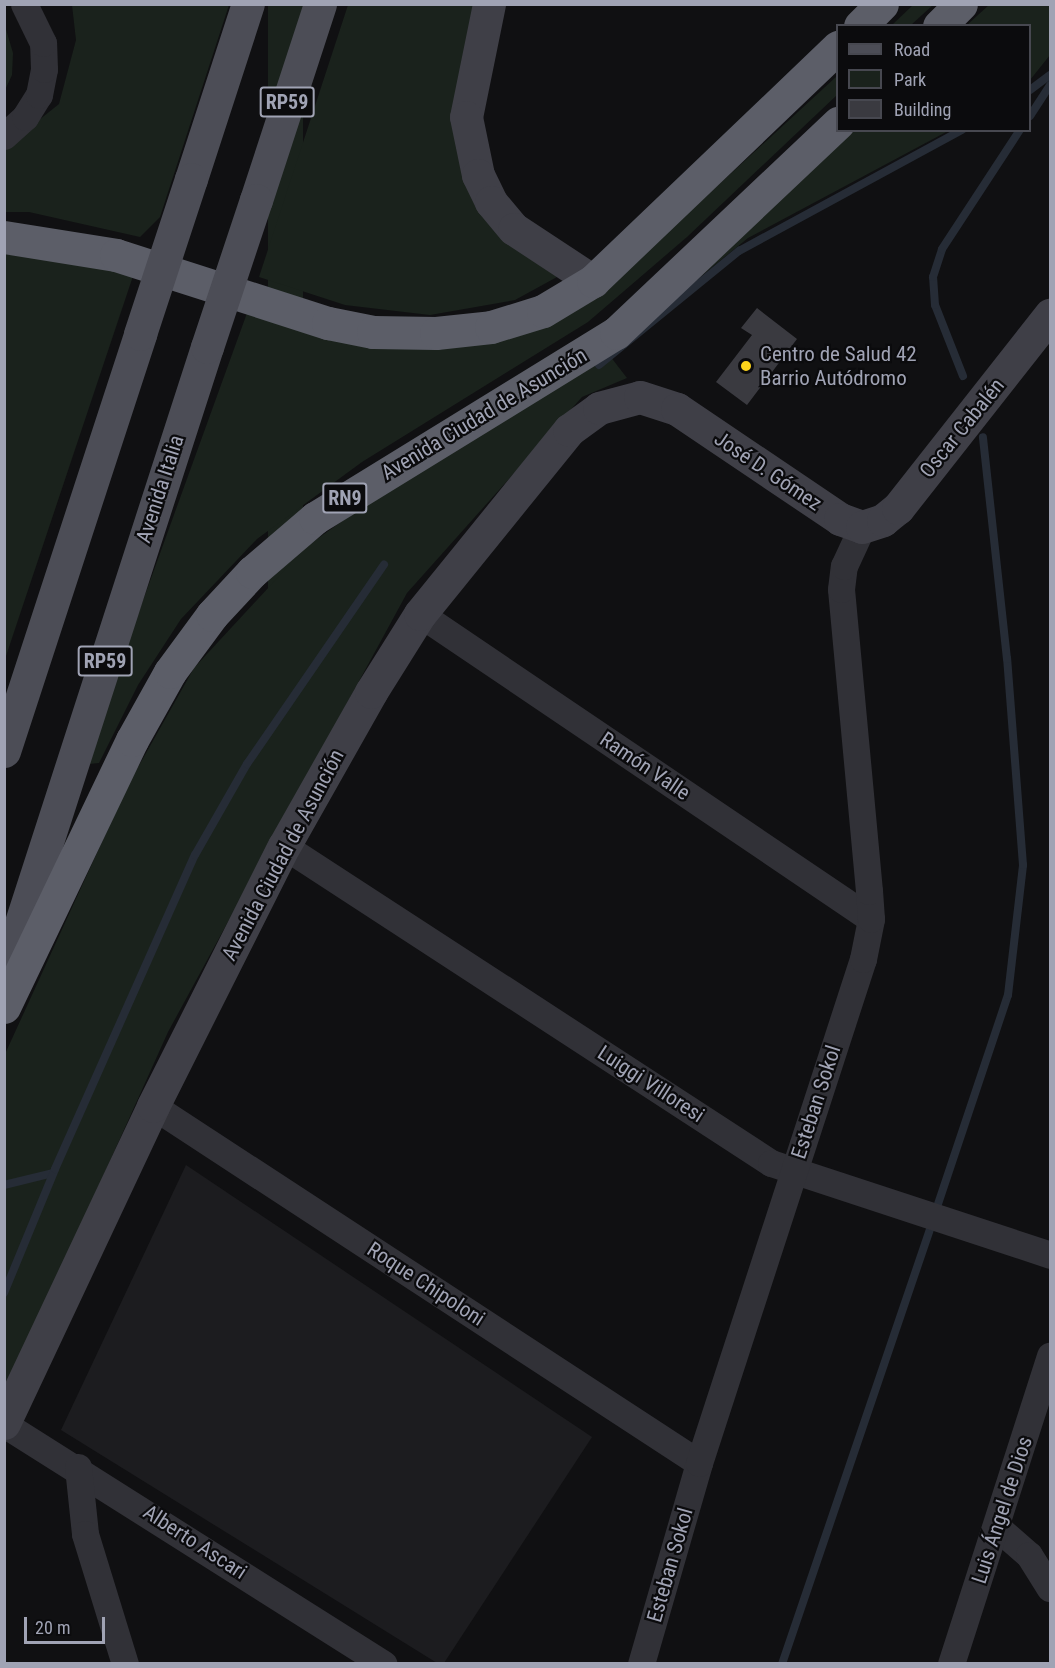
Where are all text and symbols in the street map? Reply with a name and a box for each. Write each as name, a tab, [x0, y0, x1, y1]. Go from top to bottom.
legend	[836, 24, 1031, 132]
text: Road	[894, 39, 930, 60]
text: Park	[894, 69, 926, 90]
road number: RP59	[258, 85, 316, 119]
text: Building	[894, 99, 951, 120]
place label: Centro de Salud 42 Barrio Autódromo	[760, 341, 917, 391]
street label: Avenida Ciudad de Asunción	[377, 343, 591, 485]
marker: Centro de Salud 42 Barrio Autódromo	[737, 357, 755, 375]
street label: Oscar Cabalén	[914, 373, 1010, 483]
street label: José D. Gómez	[710, 426, 826, 516]
street label: Avenida Italia	[131, 432, 189, 546]
road number: RN9	[321, 481, 369, 515]
road number: RP59	[76, 644, 134, 678]
street label: Ramón Valle	[595, 727, 695, 805]
street label: Avenida Ciudad de Asunción	[217, 745, 349, 965]
street label: Luiggi Villoresi	[593, 1040, 709, 1128]
street label: Esteban Sokol	[786, 1042, 846, 1162]
street label: Roque Chipoloni	[362, 1237, 490, 1331]
street label: Luis Ángel de Dios	[966, 1433, 1038, 1587]
street label: Alberto Ascari	[139, 1499, 251, 1585]
street label: Esteban Sokol	[642, 1505, 698, 1625]
scale bar	[27, 1605, 108, 1643]
text: 20 m	[35, 1617, 70, 1638]

